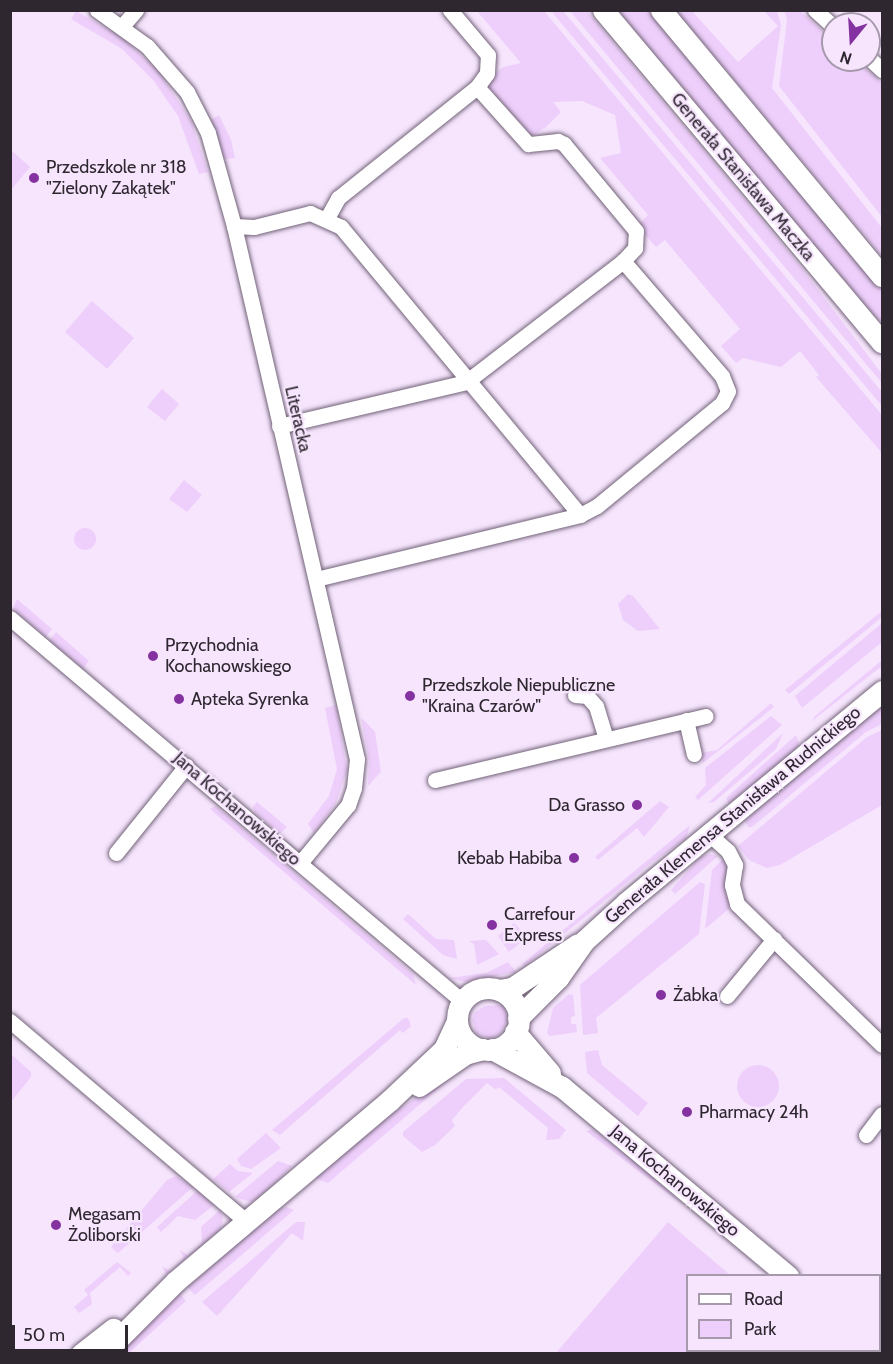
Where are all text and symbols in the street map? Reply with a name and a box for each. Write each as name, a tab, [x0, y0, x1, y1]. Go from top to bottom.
north arrow	[821, 12, 881, 72]
text: N	[838, 47, 854, 68]
street label: Generała Stanisława Maczka	[666, 89, 820, 265]
place label: Przedszkole nr 318 "Zielony Zakątek"	[46, 157, 187, 200]
marker: Przedszkole nr 318 "Zielony Zakątek"	[27, 171, 41, 185]
street label: Literacka	[280, 384, 316, 454]
place label: Przychodnia Kochanowskiego	[165, 635, 291, 678]
marker: Przychodnia Kochanowskiego	[146, 649, 160, 663]
place label: Przedszkole Niepubliczne "Kraina Czarów"	[422, 675, 615, 718]
place label: Apteka Syrenka	[191, 688, 309, 710]
marker: Przedszkole Niepubliczne "Kraina Czarów"	[403, 689, 417, 703]
marker: Apteka Syrenka	[172, 692, 186, 706]
street label: Generała Klemensa Stanisława Rudnickiego	[601, 702, 865, 928]
street label: Jana Kochanowskiego	[169, 748, 305, 870]
place label: Da Grasso	[548, 794, 625, 816]
marker: Da Grasso	[630, 798, 644, 812]
place label: Kebab Habiba	[457, 847, 562, 869]
marker: Kebab Habiba	[567, 851, 581, 865]
place label: Carrefour Express	[504, 904, 575, 946]
marker: Carrefour Express	[485, 918, 499, 932]
place label: Żabka	[673, 984, 718, 1006]
marker: Żabka	[654, 988, 668, 1002]
place label: Pharmacy 24h	[699, 1101, 809, 1123]
marker: Pharmacy 24h	[680, 1105, 694, 1119]
street label: Jana Kochanowskiego	[606, 1121, 744, 1241]
place label: Megasam Żoliborski	[68, 1204, 141, 1246]
marker: Megasam Żoliborski	[49, 1218, 63, 1232]
legend	[686, 1274, 881, 1352]
text: Road	[744, 1288, 783, 1310]
scale bar	[15, 1313, 130, 1351]
text: Park	[744, 1318, 776, 1340]
text: 50 m	[23, 1324, 65, 1346]

